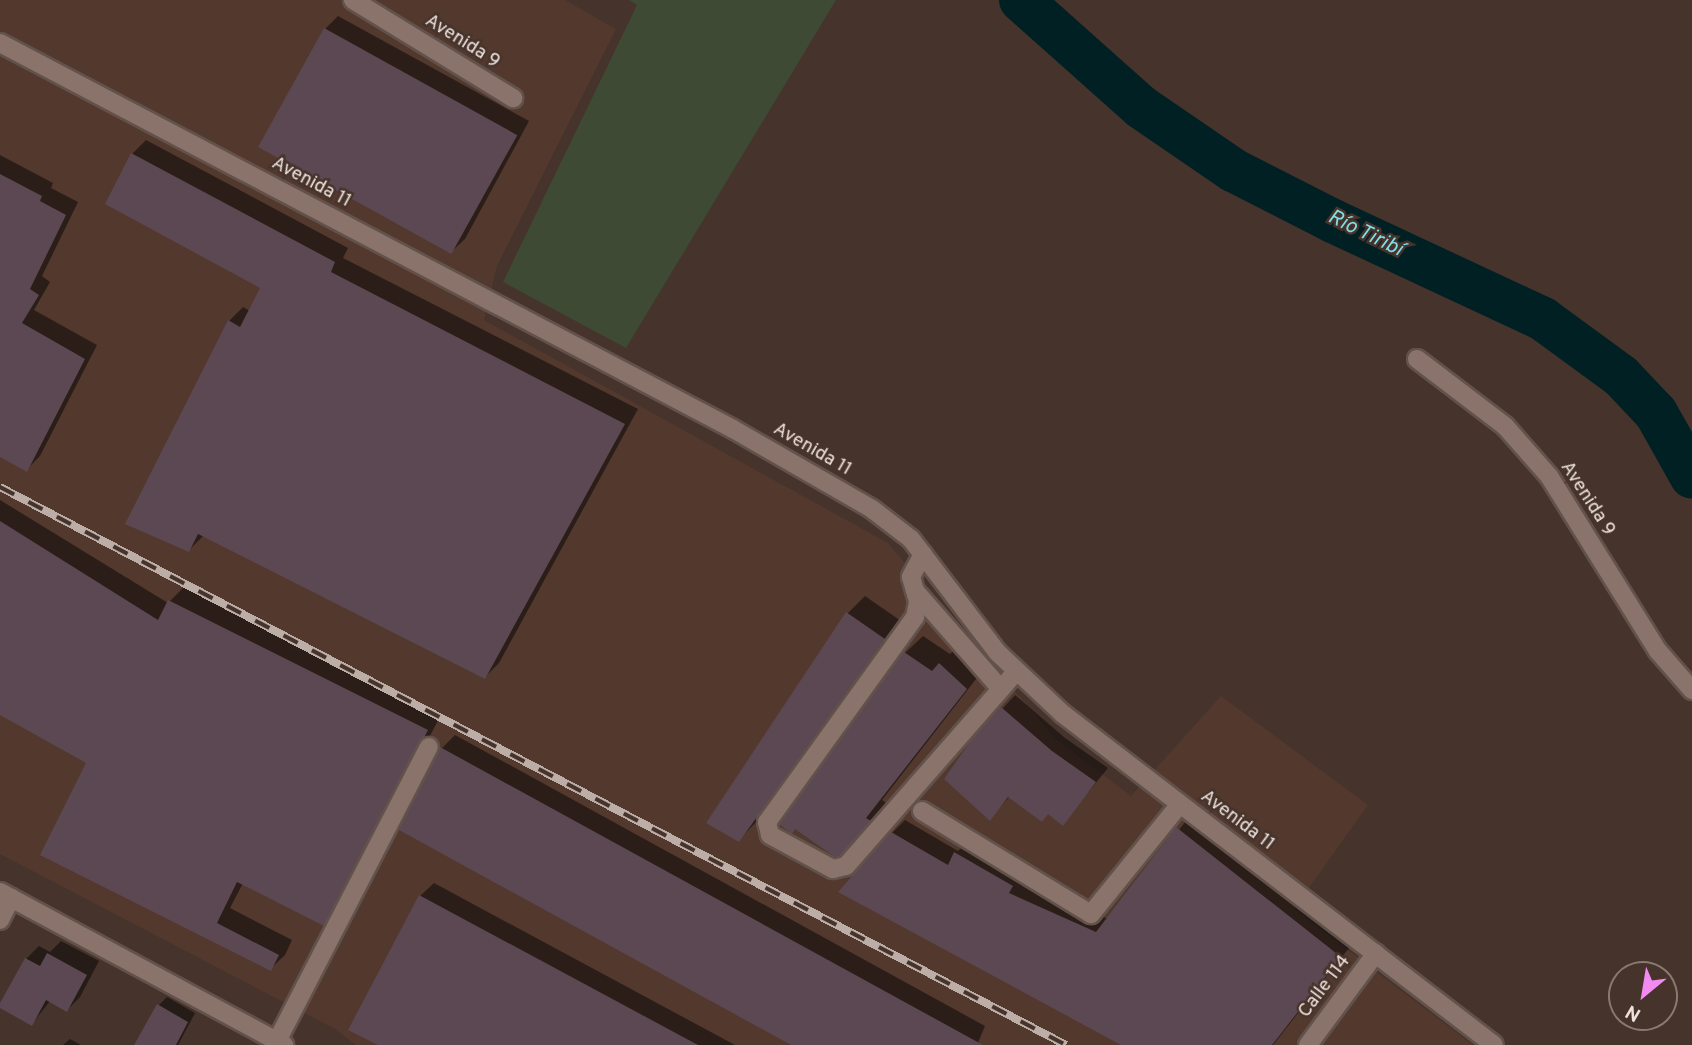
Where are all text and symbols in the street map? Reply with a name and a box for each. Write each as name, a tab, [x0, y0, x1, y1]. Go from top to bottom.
street label: Avenida 9	[420, 10, 504, 74]
street label: Avenida 11	[267, 153, 355, 213]
water label: Río Tiribí	[1323, 205, 1407, 263]
street label: Avenida 11	[769, 418, 855, 482]
street label: Avenida 9	[1555, 458, 1619, 540]
street label: Avenida 11	[1195, 786, 1279, 856]
street label: Calle 114	[1294, 951, 1356, 1023]
north arrow	[1608, 961, 1678, 1031]
text: N	[1622, 999, 1645, 1026]

